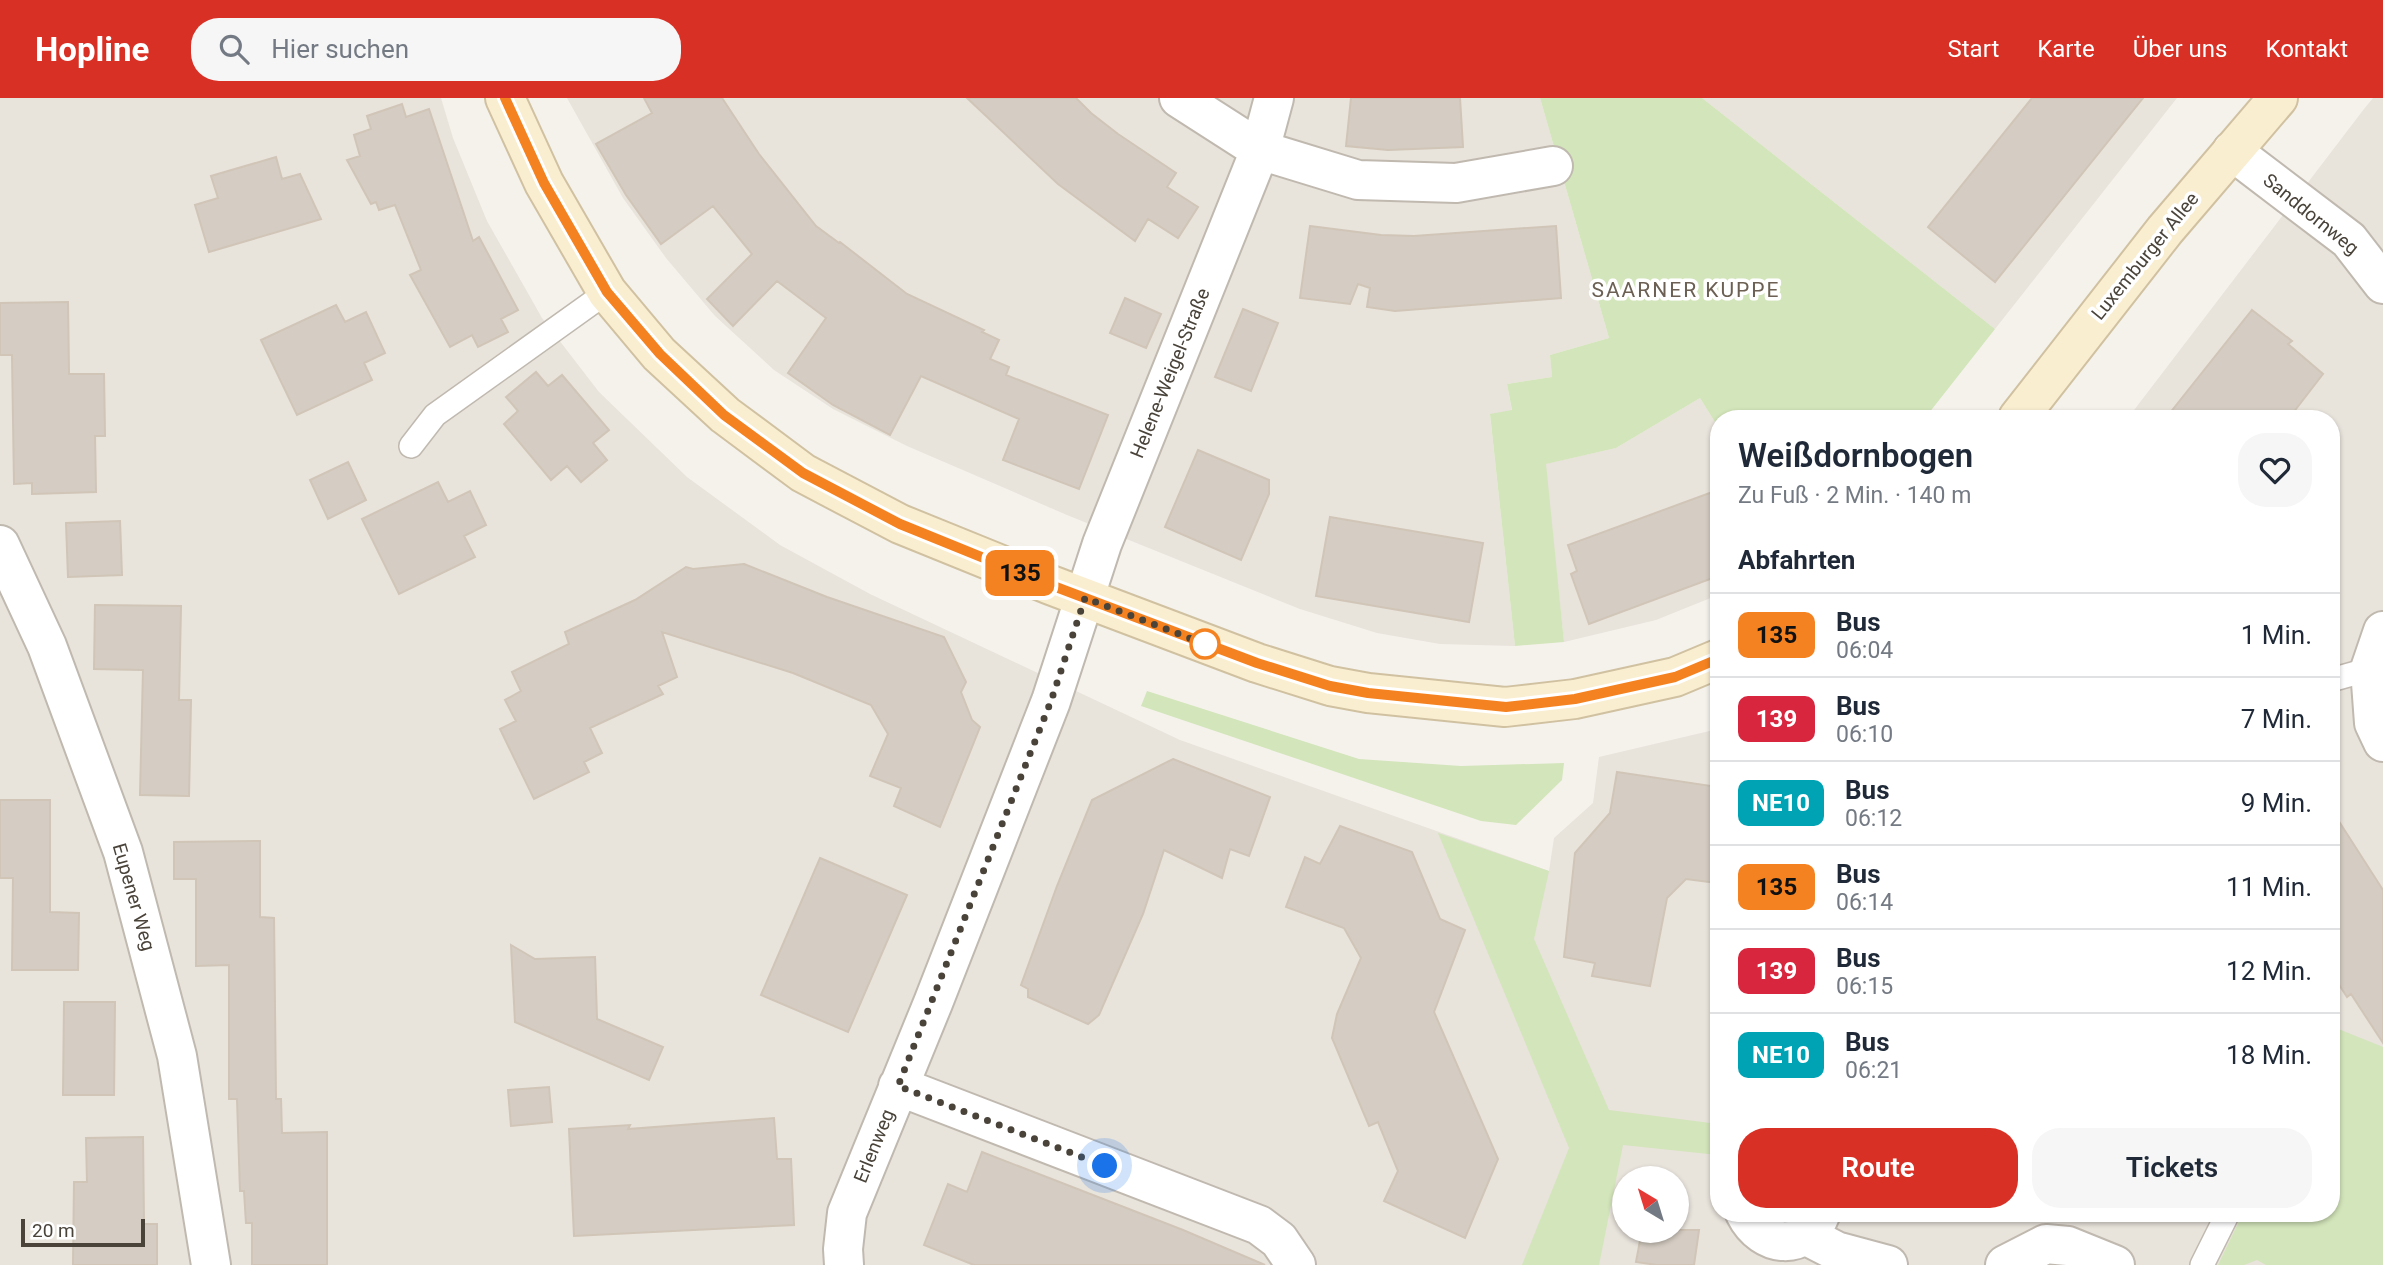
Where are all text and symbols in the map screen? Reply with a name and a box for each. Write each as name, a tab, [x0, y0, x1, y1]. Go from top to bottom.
search box	[191, 18, 681, 81]
text: Hopline	[35, 30, 149, 69]
icon: search	[215, 30, 253, 68]
text: Hier suchen	[271, 34, 409, 64]
text: Start	[1948, 35, 1999, 63]
text: Karte	[2037, 35, 2095, 63]
text: Über uns	[2133, 35, 2227, 63]
text: Kontakt	[2265, 35, 2348, 63]
street label: Sanddornweg	[2259, 168, 2363, 260]
street label: Luxemburger Allee	[2087, 188, 2203, 324]
district label: SAARNER KUPPE	[1591, 278, 1781, 302]
street label: Helene-Weigel-Straße	[1125, 285, 1215, 461]
button: heart	[2238, 433, 2312, 507]
text: Weißdornbogen	[1738, 436, 1973, 475]
text: Zu Fuß · 2 Min. · 140 m	[1738, 482, 1971, 509]
text: Abfahrten	[1738, 545, 1855, 575]
line badge: 135	[980, 550, 1060, 596]
text: 135	[999, 559, 1041, 587]
text: Bus	[1836, 607, 1881, 637]
text: 1 Min.	[2241, 620, 2312, 650]
text: 135	[1756, 621, 1797, 649]
unlabelled marker	[1190, 629, 1220, 659]
text: 06:04	[1836, 637, 1893, 664]
text: Bus	[1836, 691, 1881, 721]
text: 7 Min.	[2241, 704, 2312, 734]
text: 139	[1756, 705, 1797, 733]
text: 06:10	[1836, 721, 1893, 748]
text: Bus	[1845, 775, 1890, 805]
text: 9 Min.	[2241, 788, 2312, 818]
text: NE10	[1752, 789, 1810, 817]
text: 06:12	[1845, 805, 1902, 832]
street label: Eupener Weg	[108, 841, 160, 953]
text: Bus	[1836, 859, 1881, 889]
text: 11 Min.	[2226, 872, 2312, 902]
text: 135	[1756, 873, 1797, 901]
text: 06:14	[1836, 889, 1893, 916]
text: Bus	[1836, 943, 1881, 973]
text: 12 Min.	[2226, 956, 2312, 986]
text: 139	[1756, 957, 1797, 985]
text: 06:15	[1836, 973, 1893, 1000]
text: Bus	[1845, 1027, 1890, 1057]
text: 18 Min.	[2226, 1040, 2312, 1070]
text: NE10	[1752, 1041, 1810, 1069]
text: 06:21	[1845, 1057, 1902, 1084]
street label: Erlenweg	[849, 1106, 899, 1186]
button: Route	[1738, 1128, 2018, 1208]
button: Tickets	[2032, 1128, 2312, 1208]
your location	[1087, 1148, 1122, 1183]
north arrow	[1612, 1166, 1689, 1242]
map controls	[1612, 1166, 1689, 1243]
scale bar	[21, 1216, 145, 1248]
text: 20 m	[32, 1219, 75, 1242]

